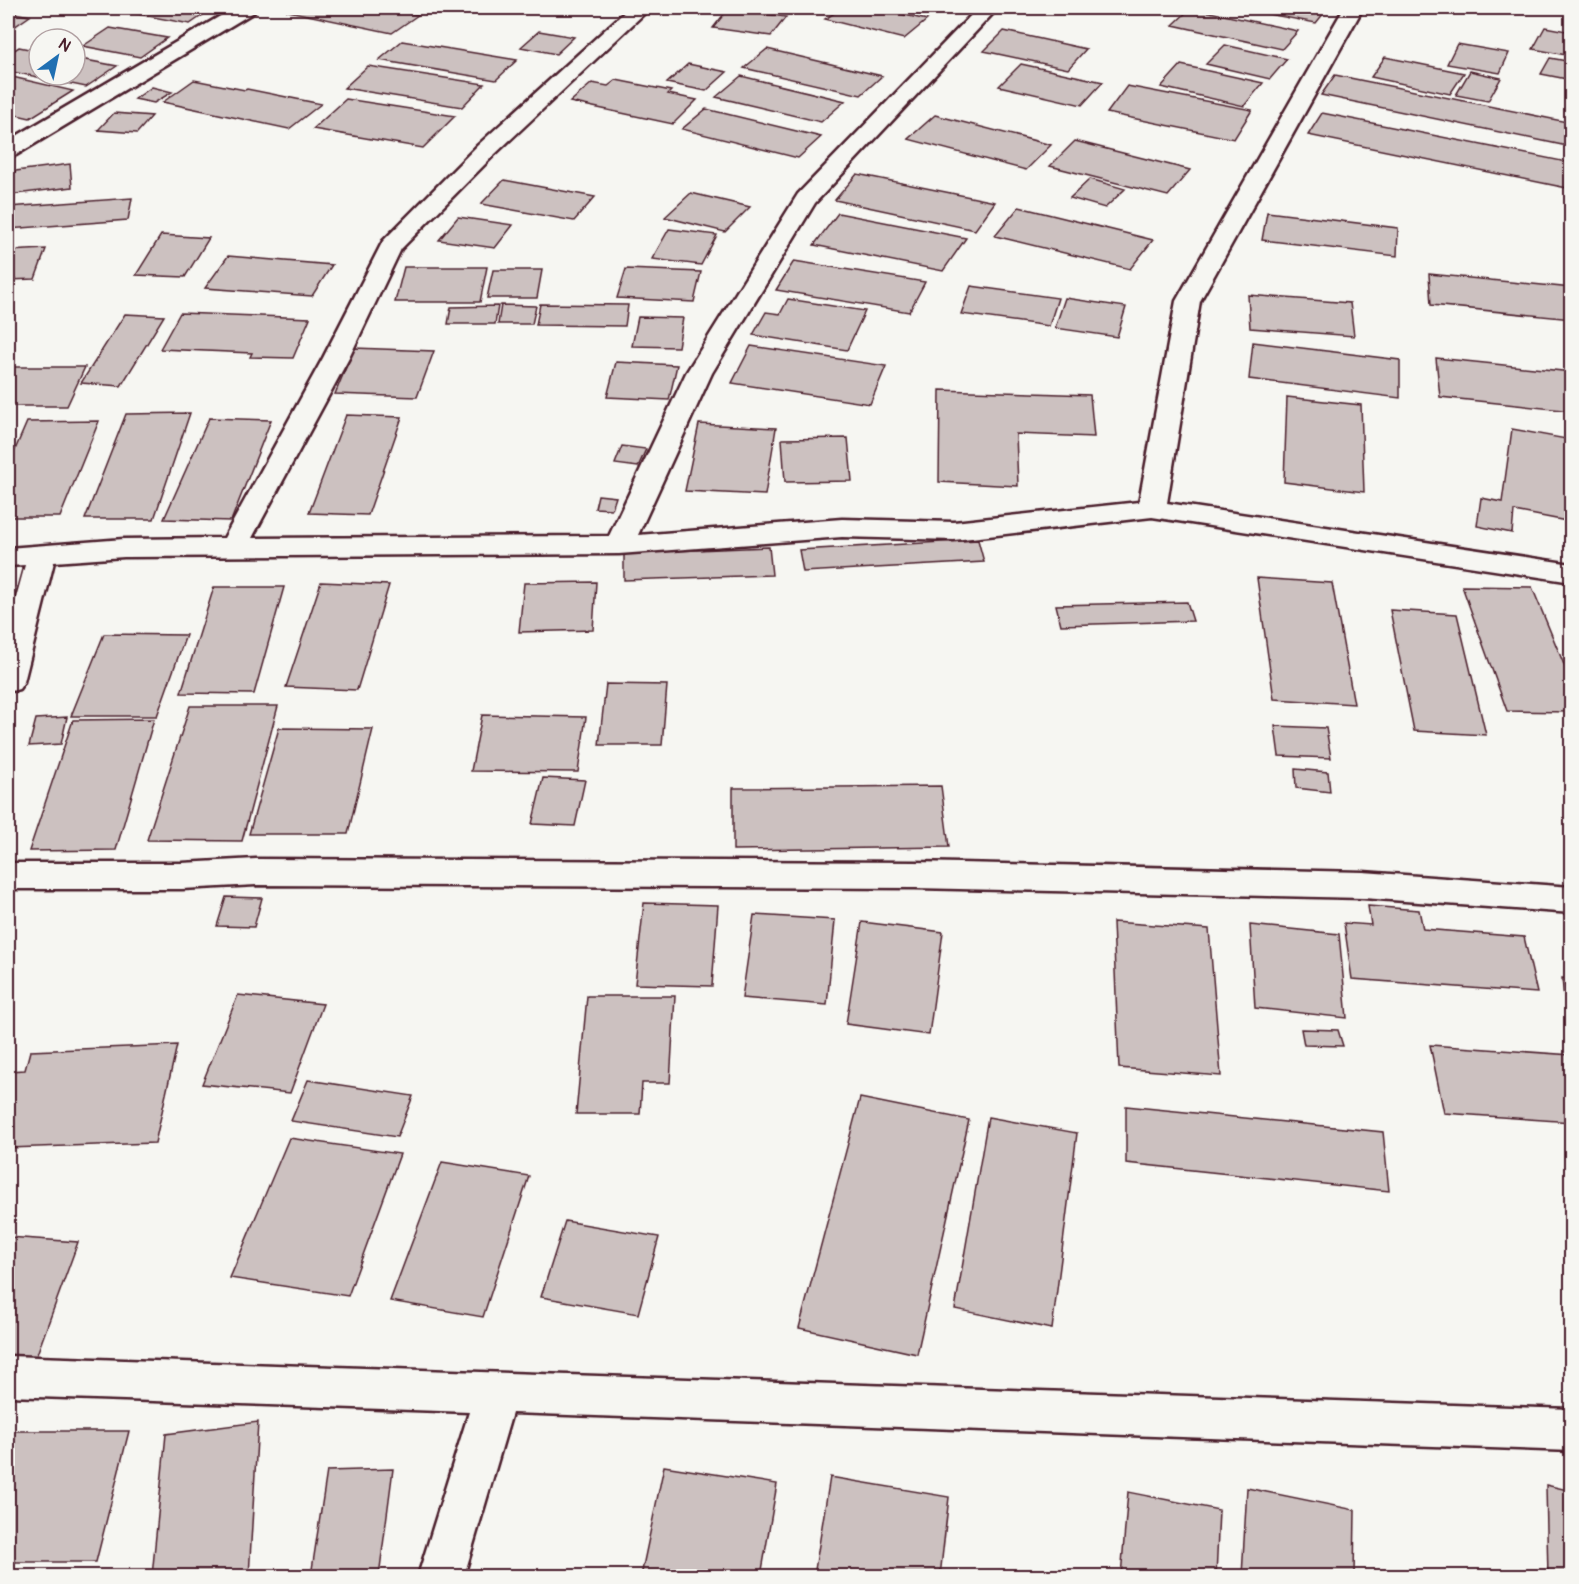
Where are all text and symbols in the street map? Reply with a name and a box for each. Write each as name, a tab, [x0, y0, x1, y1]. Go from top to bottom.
north arrow	[27, 27, 87, 87]
text: N	[55, 34, 75, 57]

